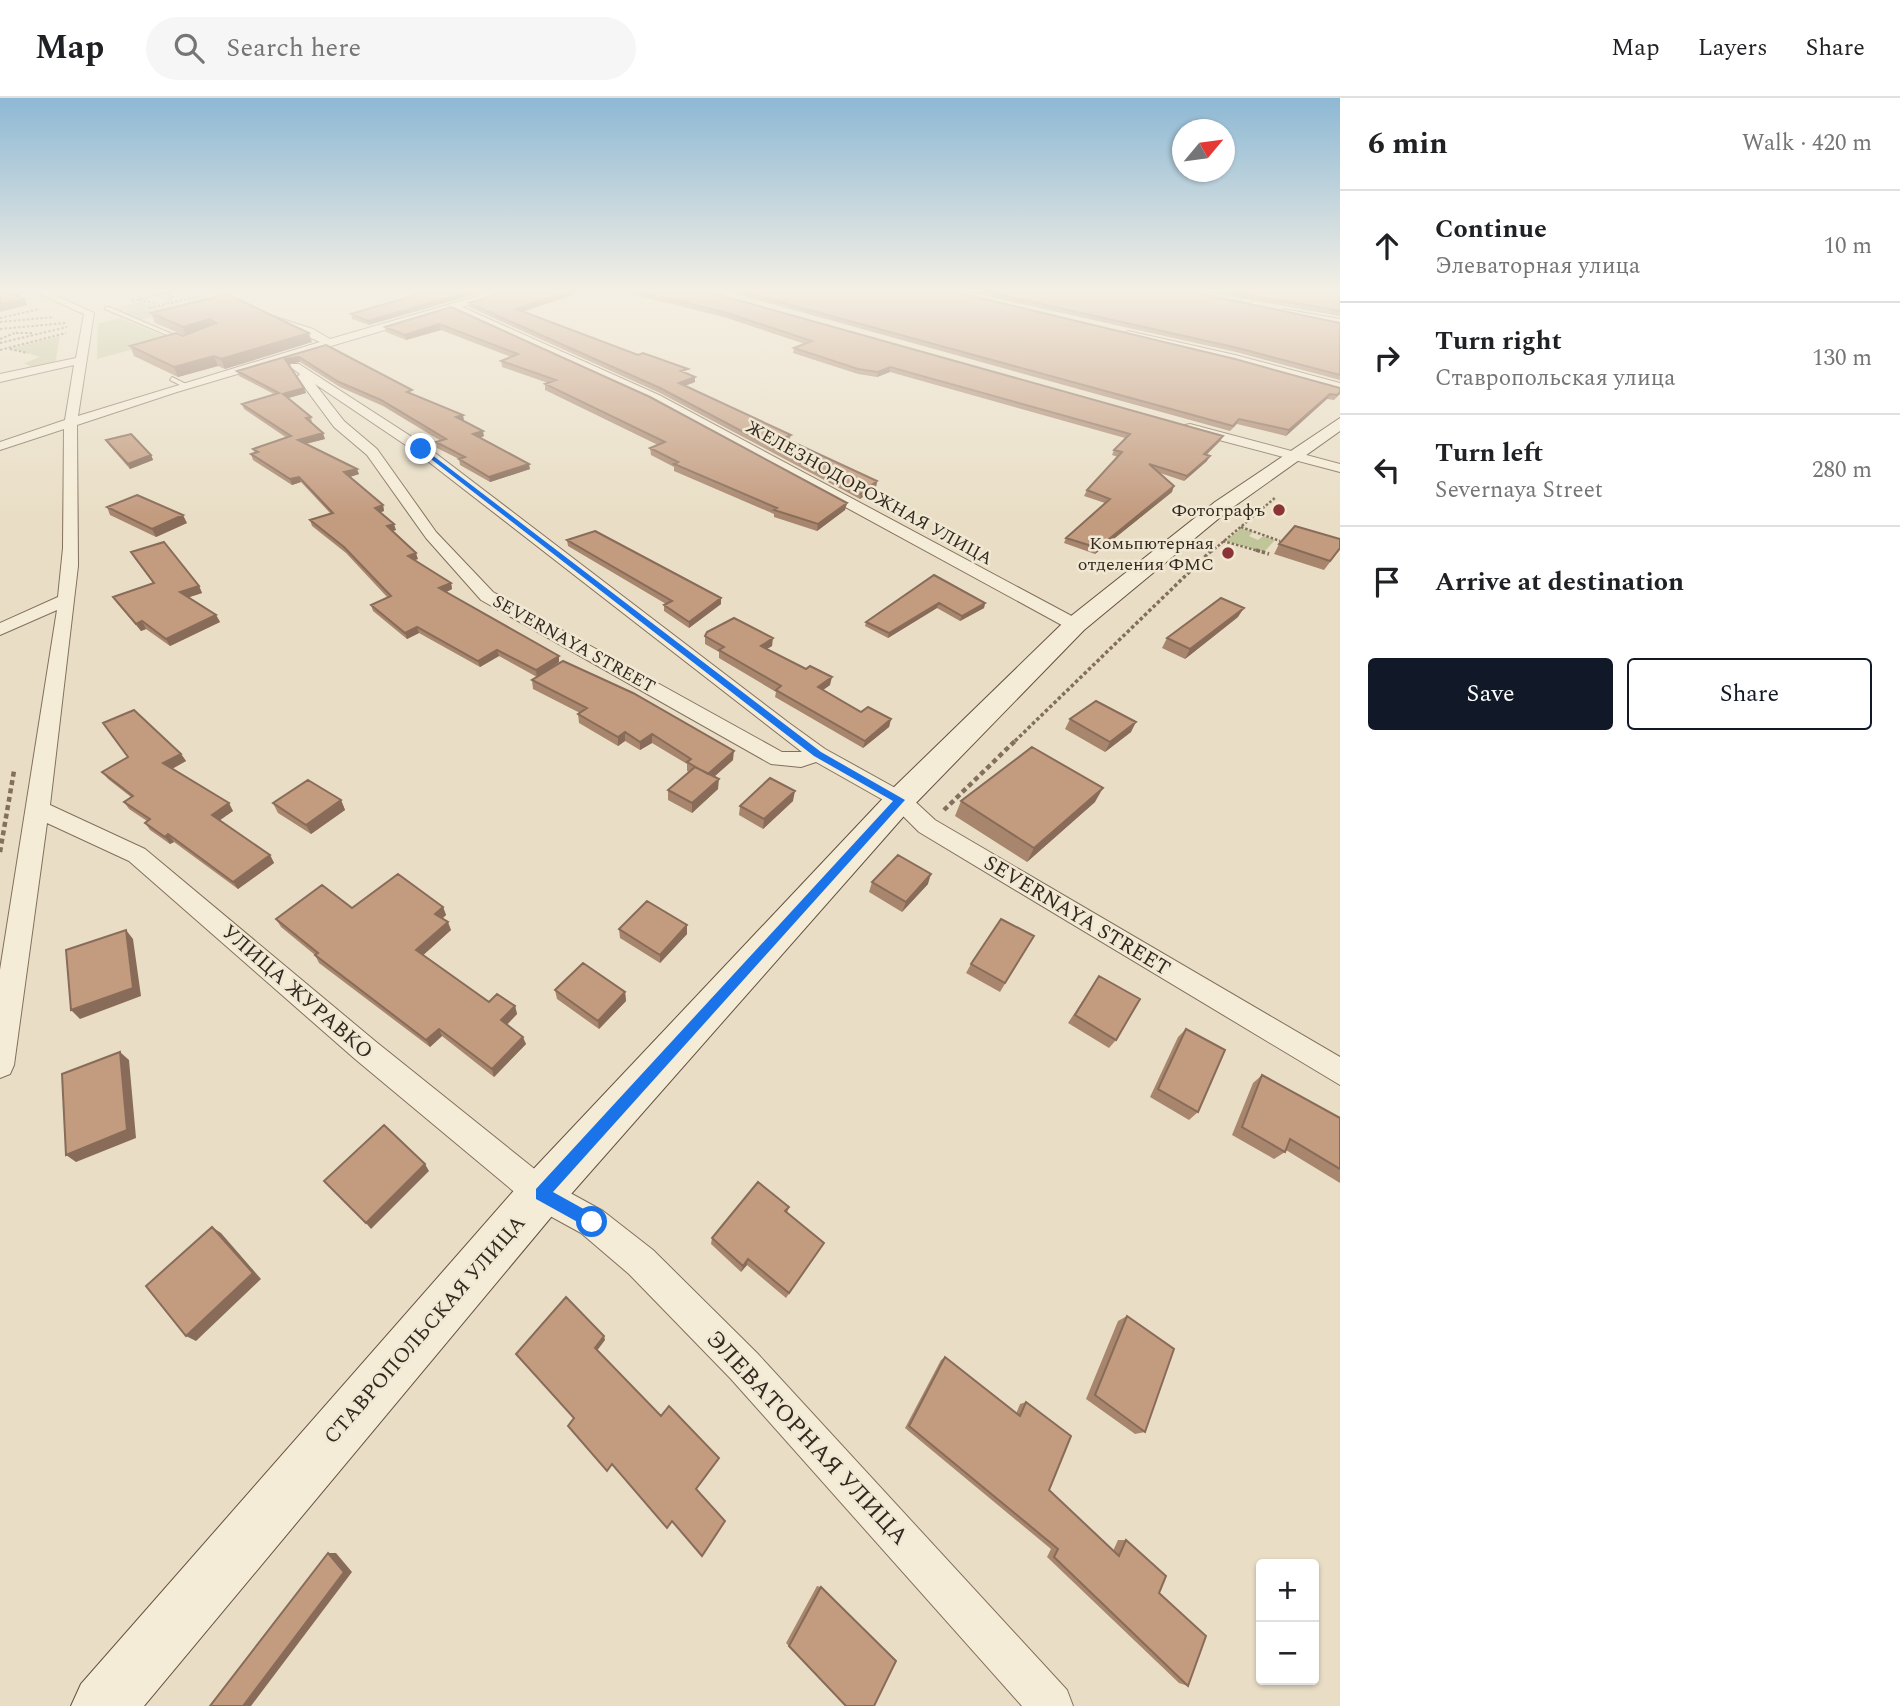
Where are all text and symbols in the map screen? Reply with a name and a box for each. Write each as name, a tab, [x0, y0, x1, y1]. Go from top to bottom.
search box	[146, 17, 636, 80]
text: Map	[35, 23, 104, 73]
text: Search here	[226, 28, 361, 68]
icon: search	[170, 29, 208, 67]
text: Map	[1611, 30, 1660, 66]
text: Layers	[1698, 30, 1768, 66]
text: Share	[1806, 30, 1865, 66]
north arrow	[1172, 119, 1235, 182]
text: 6 min	[1368, 121, 1448, 167]
text: Walk · 420 m	[1742, 126, 1872, 161]
text: Continue	[1435, 209, 1547, 249]
icon: ahead	[1368, 227, 1406, 265]
text: 10 m	[1823, 229, 1872, 264]
text: Элеваторная улица	[1435, 249, 1640, 284]
text: Turn right	[1435, 321, 1562, 361]
icon: right	[1368, 339, 1406, 377]
text: 130 m	[1812, 341, 1872, 376]
text: Ставропольская улица	[1435, 361, 1676, 396]
street label: ЖЕЛЕЗНОДОРОЖНАЯ УЛИЦА	[741, 414, 997, 572]
route end	[405, 433, 436, 464]
text: Turn left	[1435, 433, 1543, 473]
icon: left	[1368, 451, 1406, 489]
text: 280 m	[1812, 453, 1872, 488]
text: Severnaya Street	[1435, 473, 1603, 508]
place label: Фотографъ	[1172, 497, 1265, 524]
marker: Фотографъ	[1271, 502, 1287, 518]
place label: Комьпютерная отделения ФМС	[1078, 530, 1214, 578]
marker: Комьпютерная отделения ФМС	[1220, 545, 1236, 561]
text: Arrive at destination	[1435, 562, 1684, 602]
icon: arrive	[1368, 563, 1406, 601]
street label: SEVERNAYA STREET	[488, 588, 660, 700]
button: Save	[1368, 658, 1613, 730]
button: Share	[1627, 658, 1872, 730]
street label: SEVERNAYA STREET	[977, 847, 1177, 985]
street label: УЛИЦА ЖУРАВКО	[214, 917, 380, 1067]
route start	[576, 1206, 607, 1237]
street label: СТАВРОПОЛЬСКАЯ УЛИЦА	[316, 1208, 534, 1452]
street label: ЭЛЕВАТОРНАЯ УЛИЦА	[697, 1322, 917, 1554]
map controls	[1256, 1559, 1319, 1685]
button: +	[1256, 1559, 1319, 1622]
button: −	[1256, 1622, 1319, 1685]

